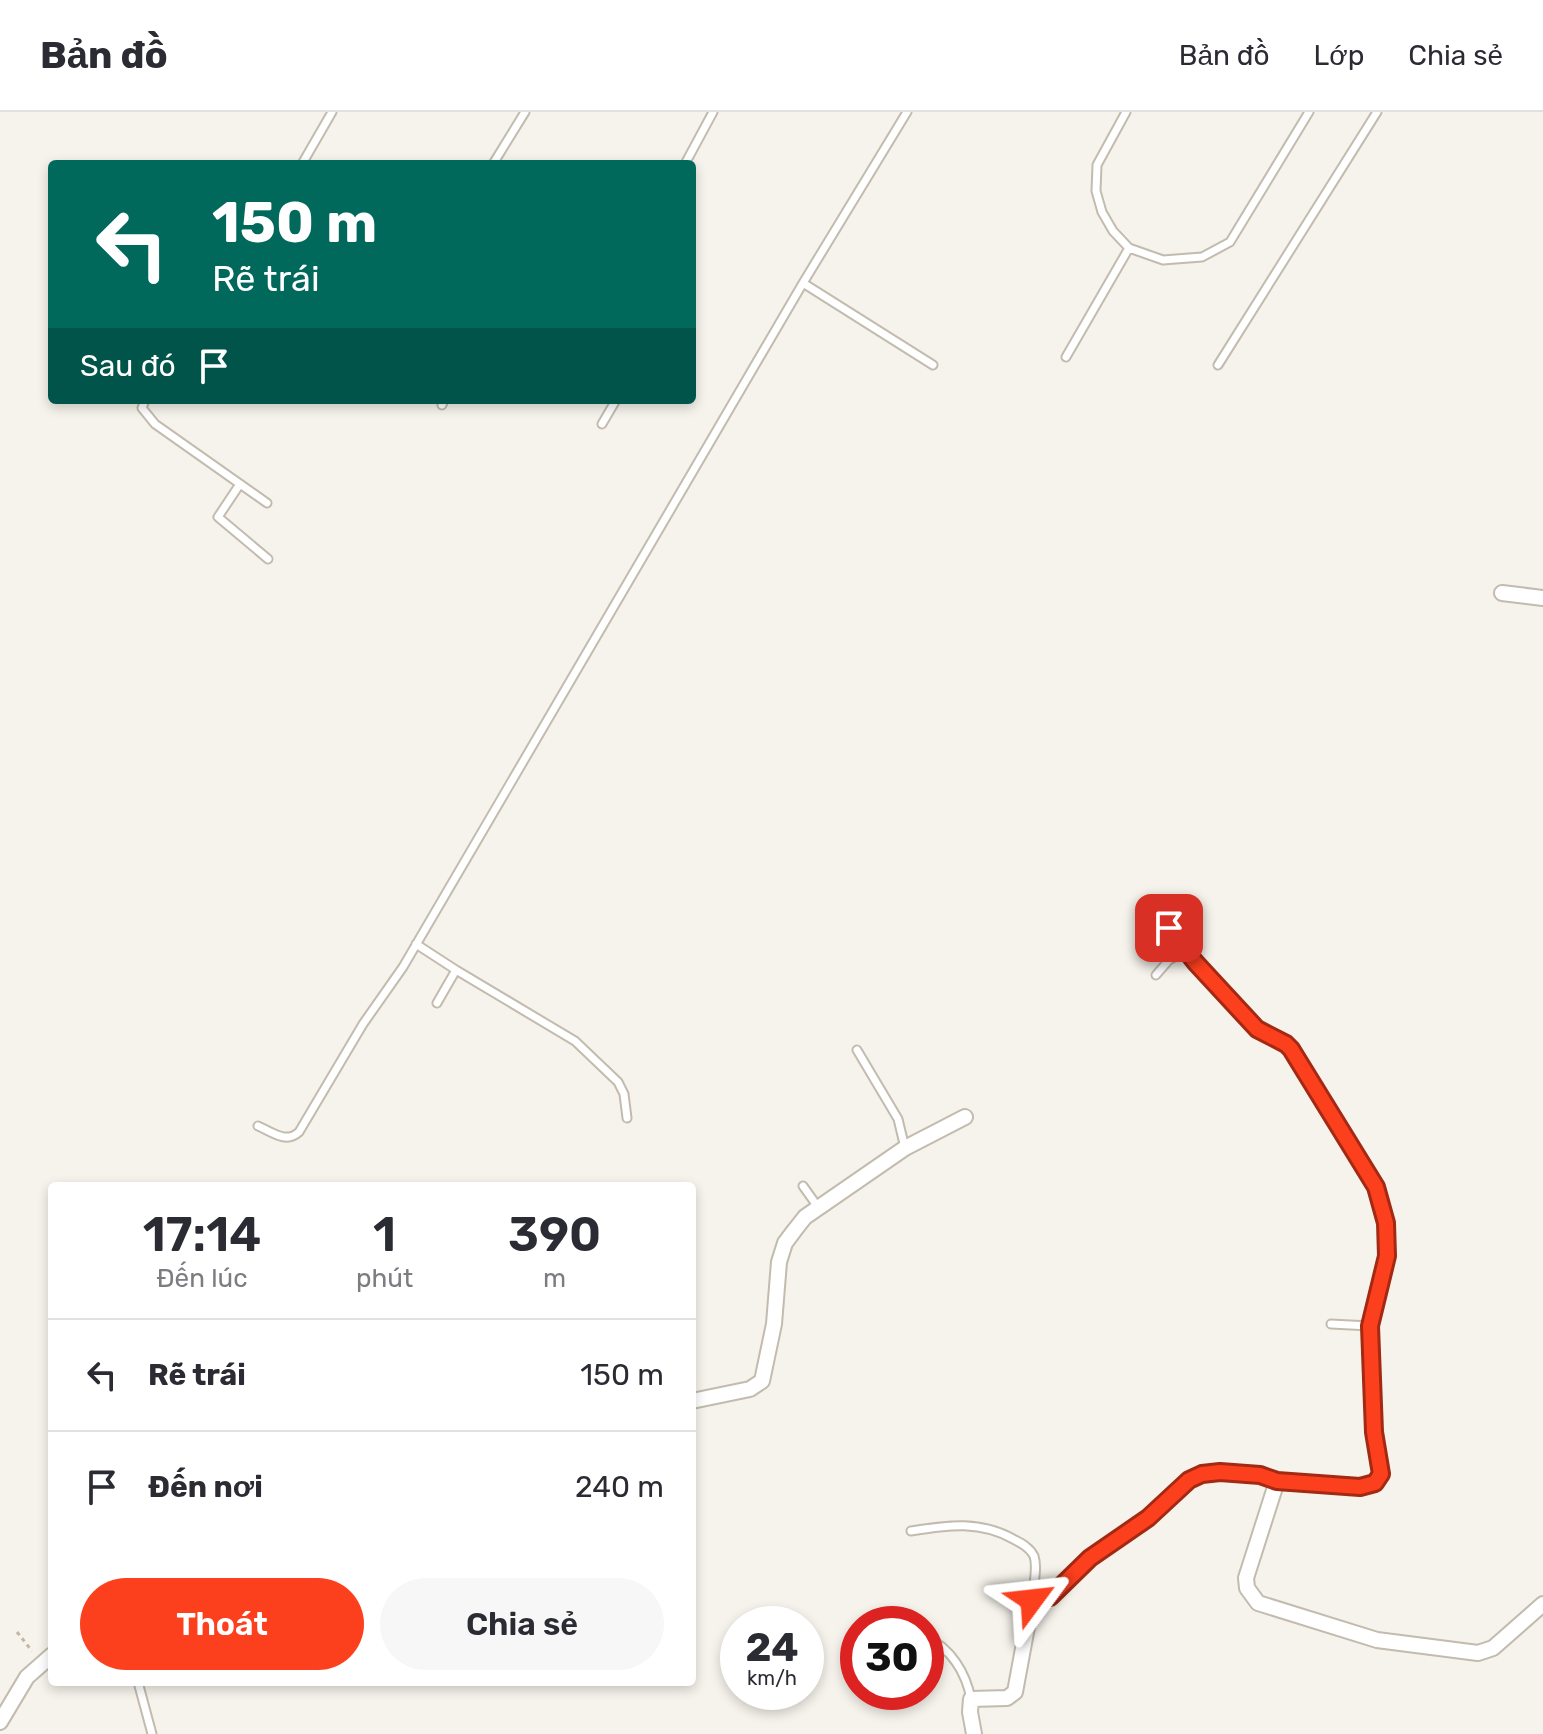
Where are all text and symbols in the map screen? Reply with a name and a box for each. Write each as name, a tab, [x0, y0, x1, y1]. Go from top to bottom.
text: Bản đồ	[40, 32, 168, 78]
text: Bản đồ	[1179, 39, 1270, 72]
text: Lớp	[1314, 39, 1364, 72]
text: Chia sẻ	[1408, 39, 1503, 72]
text: 150 m	[212, 190, 377, 256]
icon: left	[80, 192, 184, 296]
text: Rẽ trái	[212, 257, 320, 300]
icon: arrive	[192, 344, 236, 388]
text: Sau đó	[80, 348, 176, 384]
pin	[1135, 894, 1203, 962]
icon: arrive	[1147, 906, 1191, 950]
text: 17:14	[143, 1206, 261, 1263]
text: 1	[373, 1206, 396, 1263]
text: 390	[508, 1206, 601, 1263]
text: Đến lúc	[156, 1263, 248, 1294]
text: phút	[356, 1263, 413, 1294]
text: m	[543, 1263, 566, 1294]
icon: left	[80, 1353, 124, 1397]
text: Rẽ trái	[148, 1357, 246, 1393]
text: 150 m	[580, 1357, 664, 1393]
icon: arrive	[80, 1465, 124, 1509]
text: Đến nơi	[148, 1469, 263, 1505]
text: 240 m	[575, 1469, 664, 1505]
position arrow	[990, 1558, 1074, 1642]
button: Thoát	[80, 1578, 364, 1670]
button: Chia sẻ	[380, 1578, 664, 1670]
speed limit sign: 30	[840, 1606, 944, 1710]
text: 24	[745, 1624, 799, 1671]
text: km/h	[747, 1666, 797, 1690]

